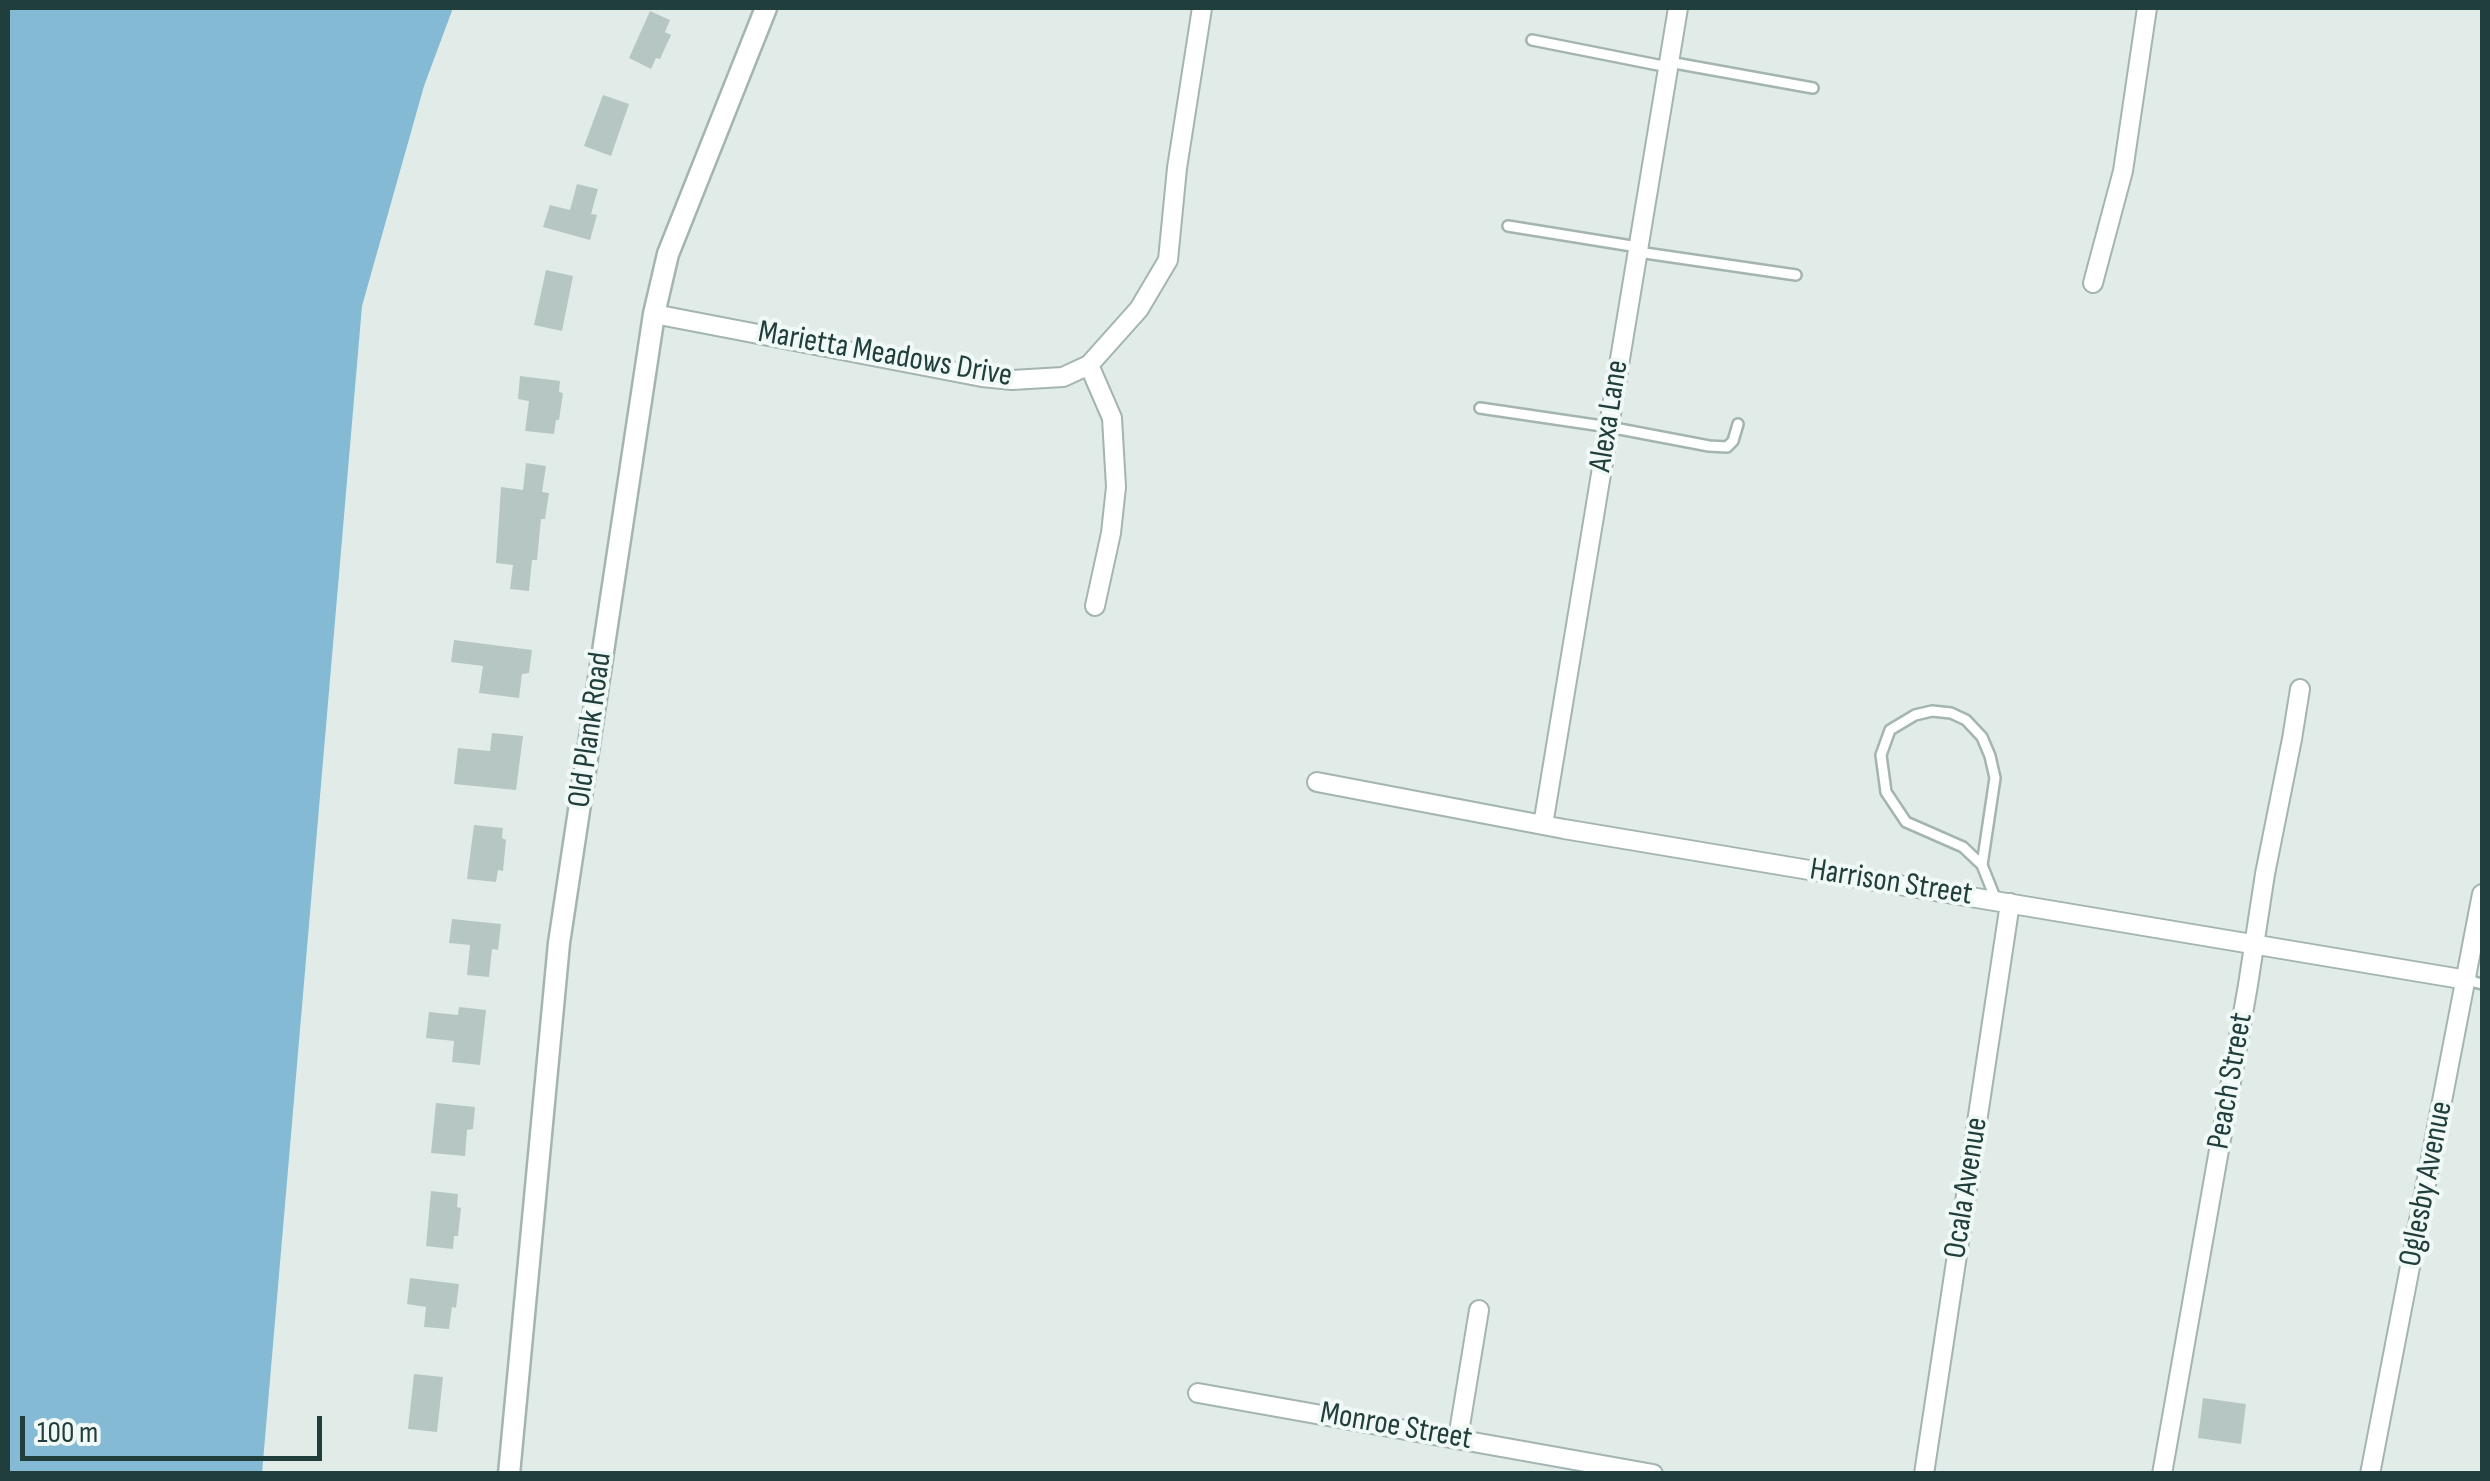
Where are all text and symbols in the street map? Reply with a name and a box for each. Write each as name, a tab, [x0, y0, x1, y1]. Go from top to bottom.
street label: Marietta Meadows Drive	[755, 314, 1015, 396]
street label: Alexa Lane	[1582, 357, 1638, 475]
street label: Old Plank Road	[561, 650, 621, 810]
street label: Harrison Street	[1807, 851, 1975, 915]
street label: Peach Street	[2200, 1010, 2262, 1152]
street label: Oglesby Avenue	[2392, 1098, 2462, 1270]
street label: Ocala Avenue	[1937, 1115, 1997, 1261]
street label: Monroe Street	[1317, 1395, 1475, 1459]
scale bar	[25, 1396, 328, 1458]
text: 100 m	[37, 1415, 98, 1451]

